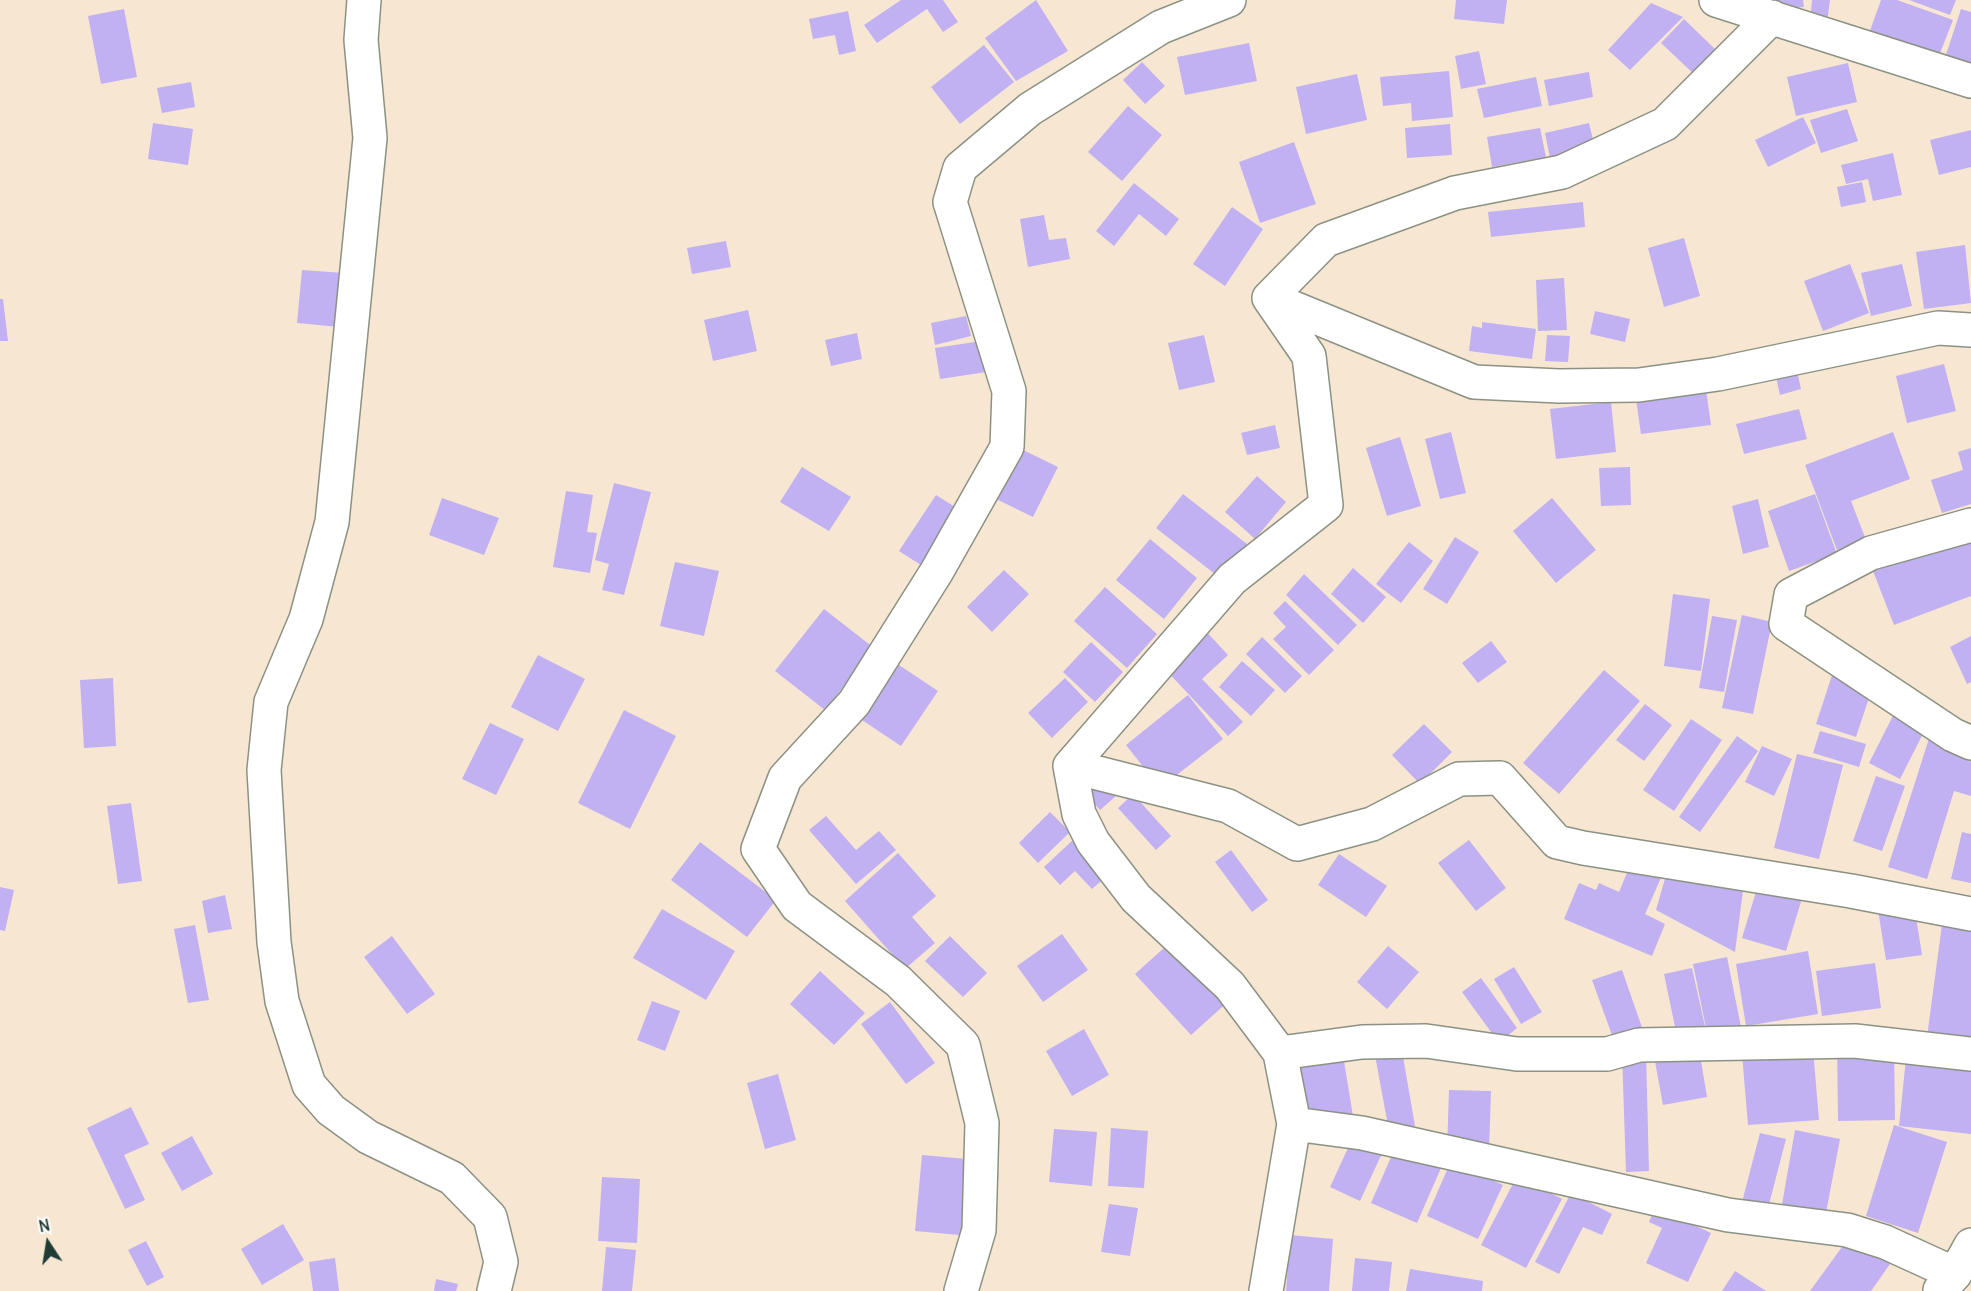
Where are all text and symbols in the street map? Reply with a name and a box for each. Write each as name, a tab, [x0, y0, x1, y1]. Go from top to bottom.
north arrow	[18, 1213, 78, 1273]
text: N	[37, 1214, 52, 1236]

